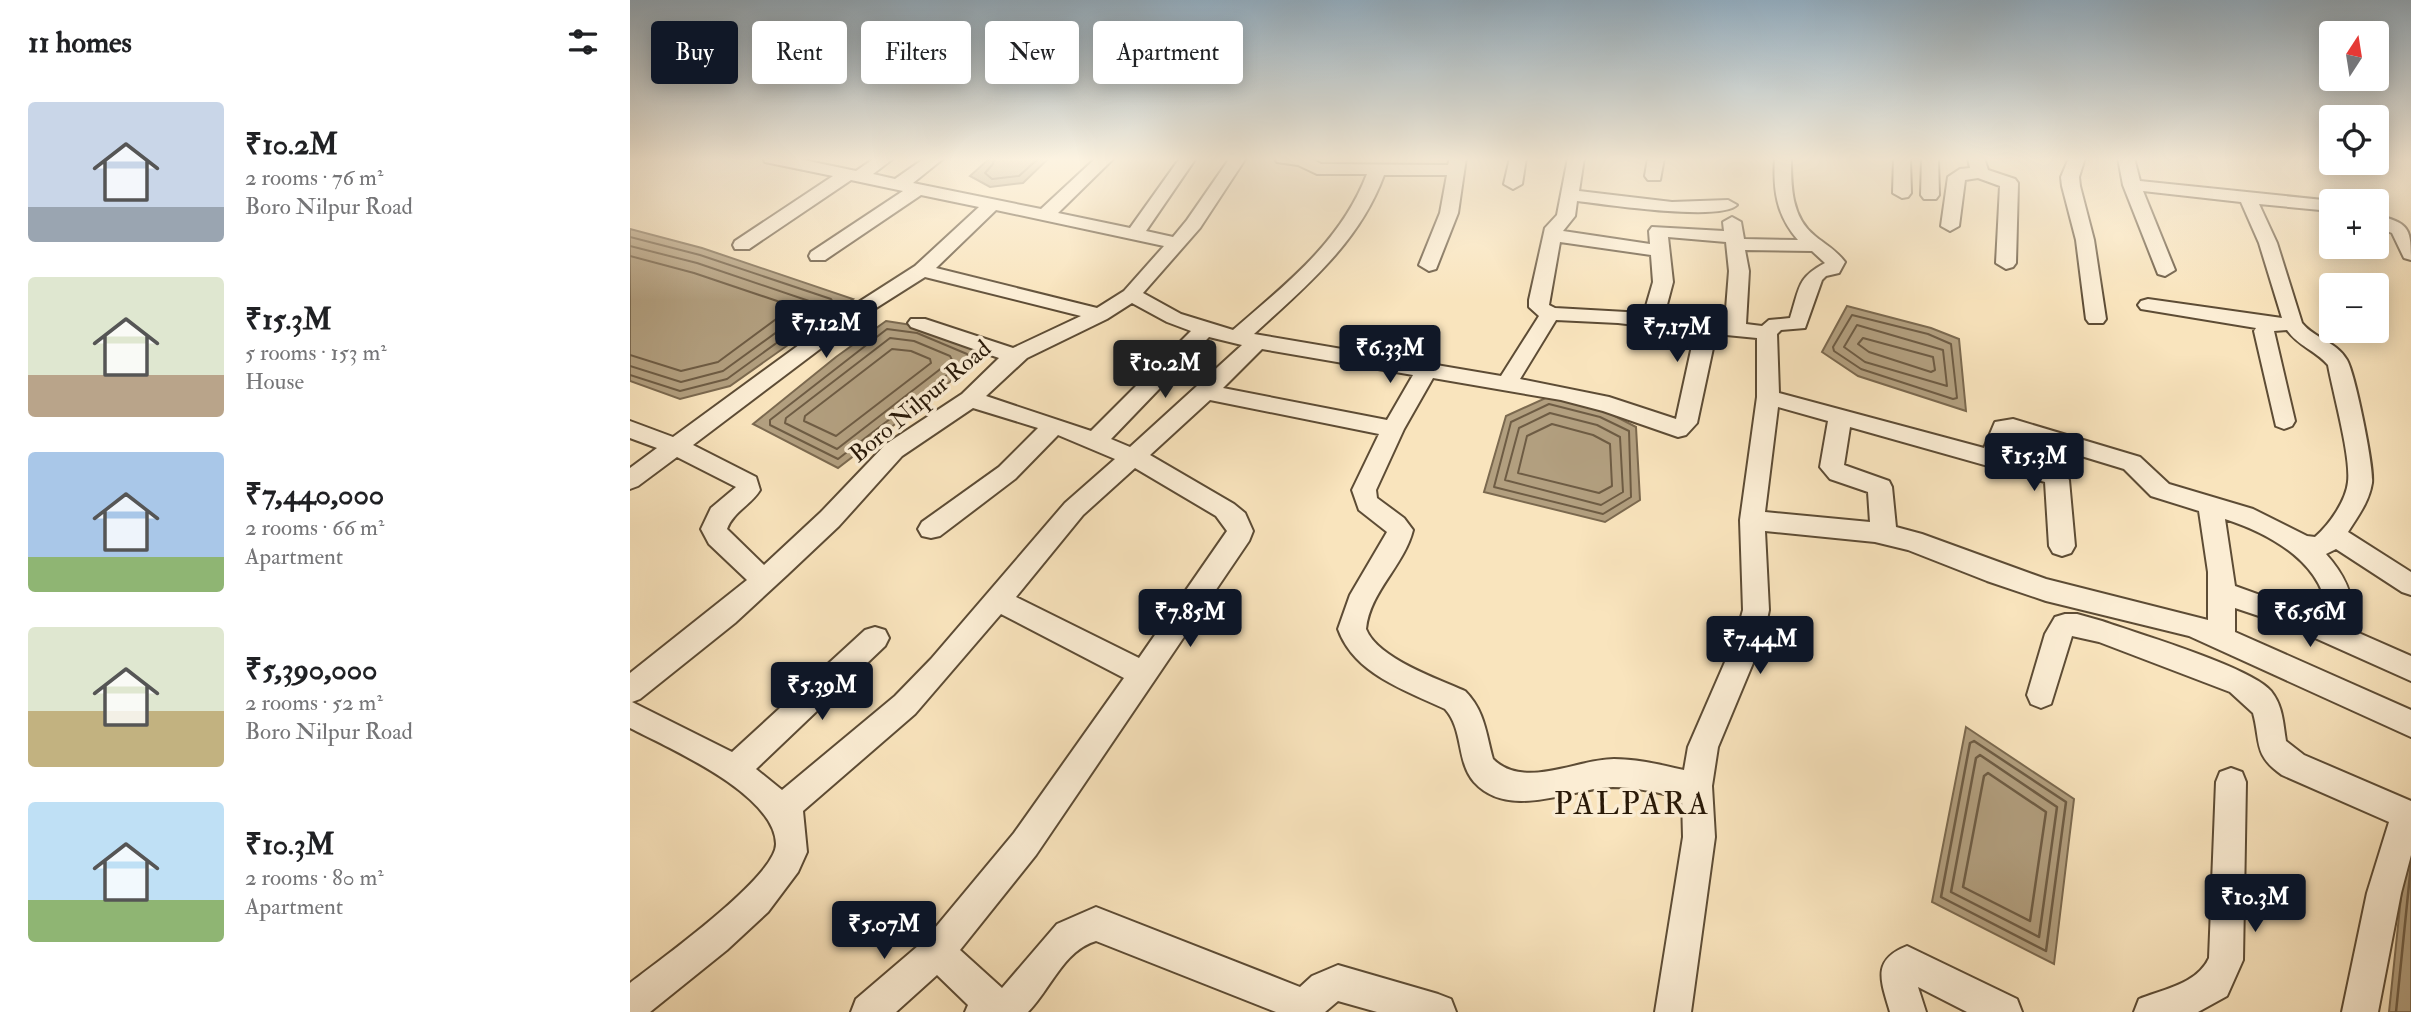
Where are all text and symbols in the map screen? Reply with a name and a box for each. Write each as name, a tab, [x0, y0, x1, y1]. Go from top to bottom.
chip: Buy	[651, 21, 738, 84]
chip: Rent	[752, 21, 847, 84]
chip: Filters	[861, 21, 971, 84]
chip: New	[985, 21, 1079, 84]
chip: Apartment	[1093, 21, 1243, 84]
north arrow	[2319, 21, 2389, 91]
map controls	[2319, 21, 2389, 343]
icon: filters	[564, 23, 602, 61]
text: 11 homes	[28, 24, 132, 61]
button: locate	[2319, 105, 2389, 175]
text: ₹10.2M	[245, 126, 338, 163]
icon: home	[84, 130, 168, 214]
text: 2 rooms · 76 m²	[245, 163, 383, 192]
button: +	[2319, 189, 2389, 259]
text: Boro Nilpur Road	[245, 192, 413, 221]
button: −	[2319, 273, 2389, 343]
pin: ₹7.12M	[769, 300, 883, 360]
text: ₹15.3M	[245, 301, 332, 338]
pin: ₹7.17M	[1620, 304, 1734, 364]
icon: home	[84, 305, 168, 389]
text: ₹7.12M	[791, 308, 861, 337]
text: ₹7.17M	[1643, 312, 1711, 341]
pin: ₹6.33M	[1333, 326, 1447, 385]
street label: Boro Nilpur Road	[843, 333, 998, 470]
text: ₹6.33M	[1355, 333, 1425, 362]
text: 5 rooms · 153 m²	[245, 338, 387, 367]
pin: ₹10.2M	[1108, 340, 1222, 400]
text: ₹10.2M	[1129, 348, 1201, 377]
text: House	[245, 367, 304, 396]
pin: ₹15.3M	[1977, 434, 2091, 493]
text: ₹15.3M	[2001, 441, 2067, 470]
text: ₹7,440,000	[245, 476, 384, 513]
icon: home	[84, 480, 168, 564]
text: 2 rooms · 66 m²	[245, 513, 384, 542]
text: Apartment	[245, 542, 343, 571]
pin: ₹7.85M	[1133, 590, 1247, 649]
pin: ₹6.56M	[2253, 590, 2367, 649]
text: ₹7.85M	[1155, 597, 1225, 626]
text: ₹6.56M	[2274, 597, 2346, 626]
pin: ₹7.44M	[1703, 616, 1817, 676]
text: ₹7.44M	[1722, 624, 1798, 653]
text: ₹5,390,000	[245, 651, 378, 688]
icon: home	[84, 655, 168, 739]
pin: ₹5.39M	[765, 662, 879, 722]
text: ₹5.39M	[787, 670, 857, 699]
text: 2 rooms · 52 m²	[245, 688, 383, 717]
text: Boro Nilpur Road	[245, 717, 413, 746]
district label: PALPARA	[1554, 784, 1710, 824]
text: ₹10.3M	[245, 826, 334, 863]
icon: home	[84, 830, 168, 914]
text: 2 rooms · 80 m²	[245, 863, 384, 892]
pin: ₹10.3M	[2198, 874, 2312, 934]
text: ₹10.3M	[2221, 882, 2289, 911]
text: Apartment	[245, 892, 343, 921]
pin: ₹5.07M	[827, 902, 941, 961]
text: ₹5.07M	[848, 909, 920, 938]

